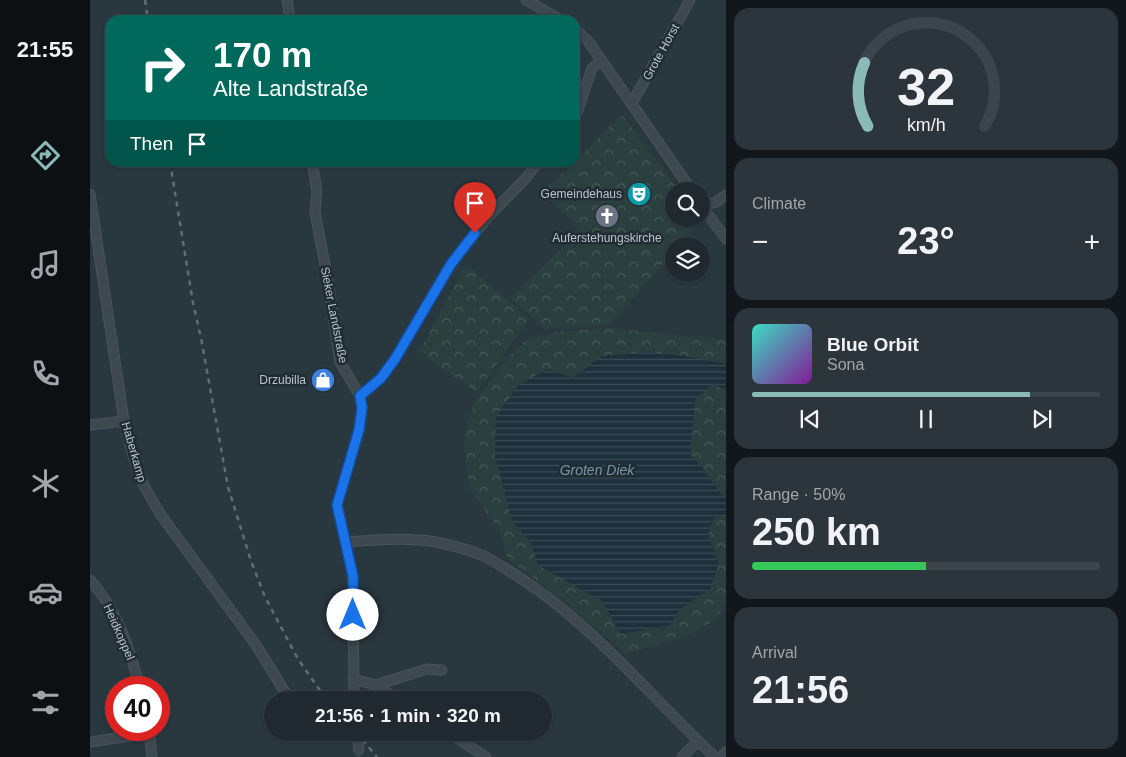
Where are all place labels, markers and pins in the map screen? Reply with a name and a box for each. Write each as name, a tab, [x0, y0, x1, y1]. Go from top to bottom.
theatre icon: Gemeindehaus	[626, 181, 652, 207]
pin	[454, 182, 496, 233]
place label: Gemeindehaus	[541, 187, 622, 201]
church icon: Auferstehungskirche	[594, 203, 620, 229]
place label: Auferstehungskirche	[552, 231, 662, 245]
shop icon: Drzubilla	[310, 367, 336, 393]
place label: Drzubilla	[259, 373, 306, 387]

